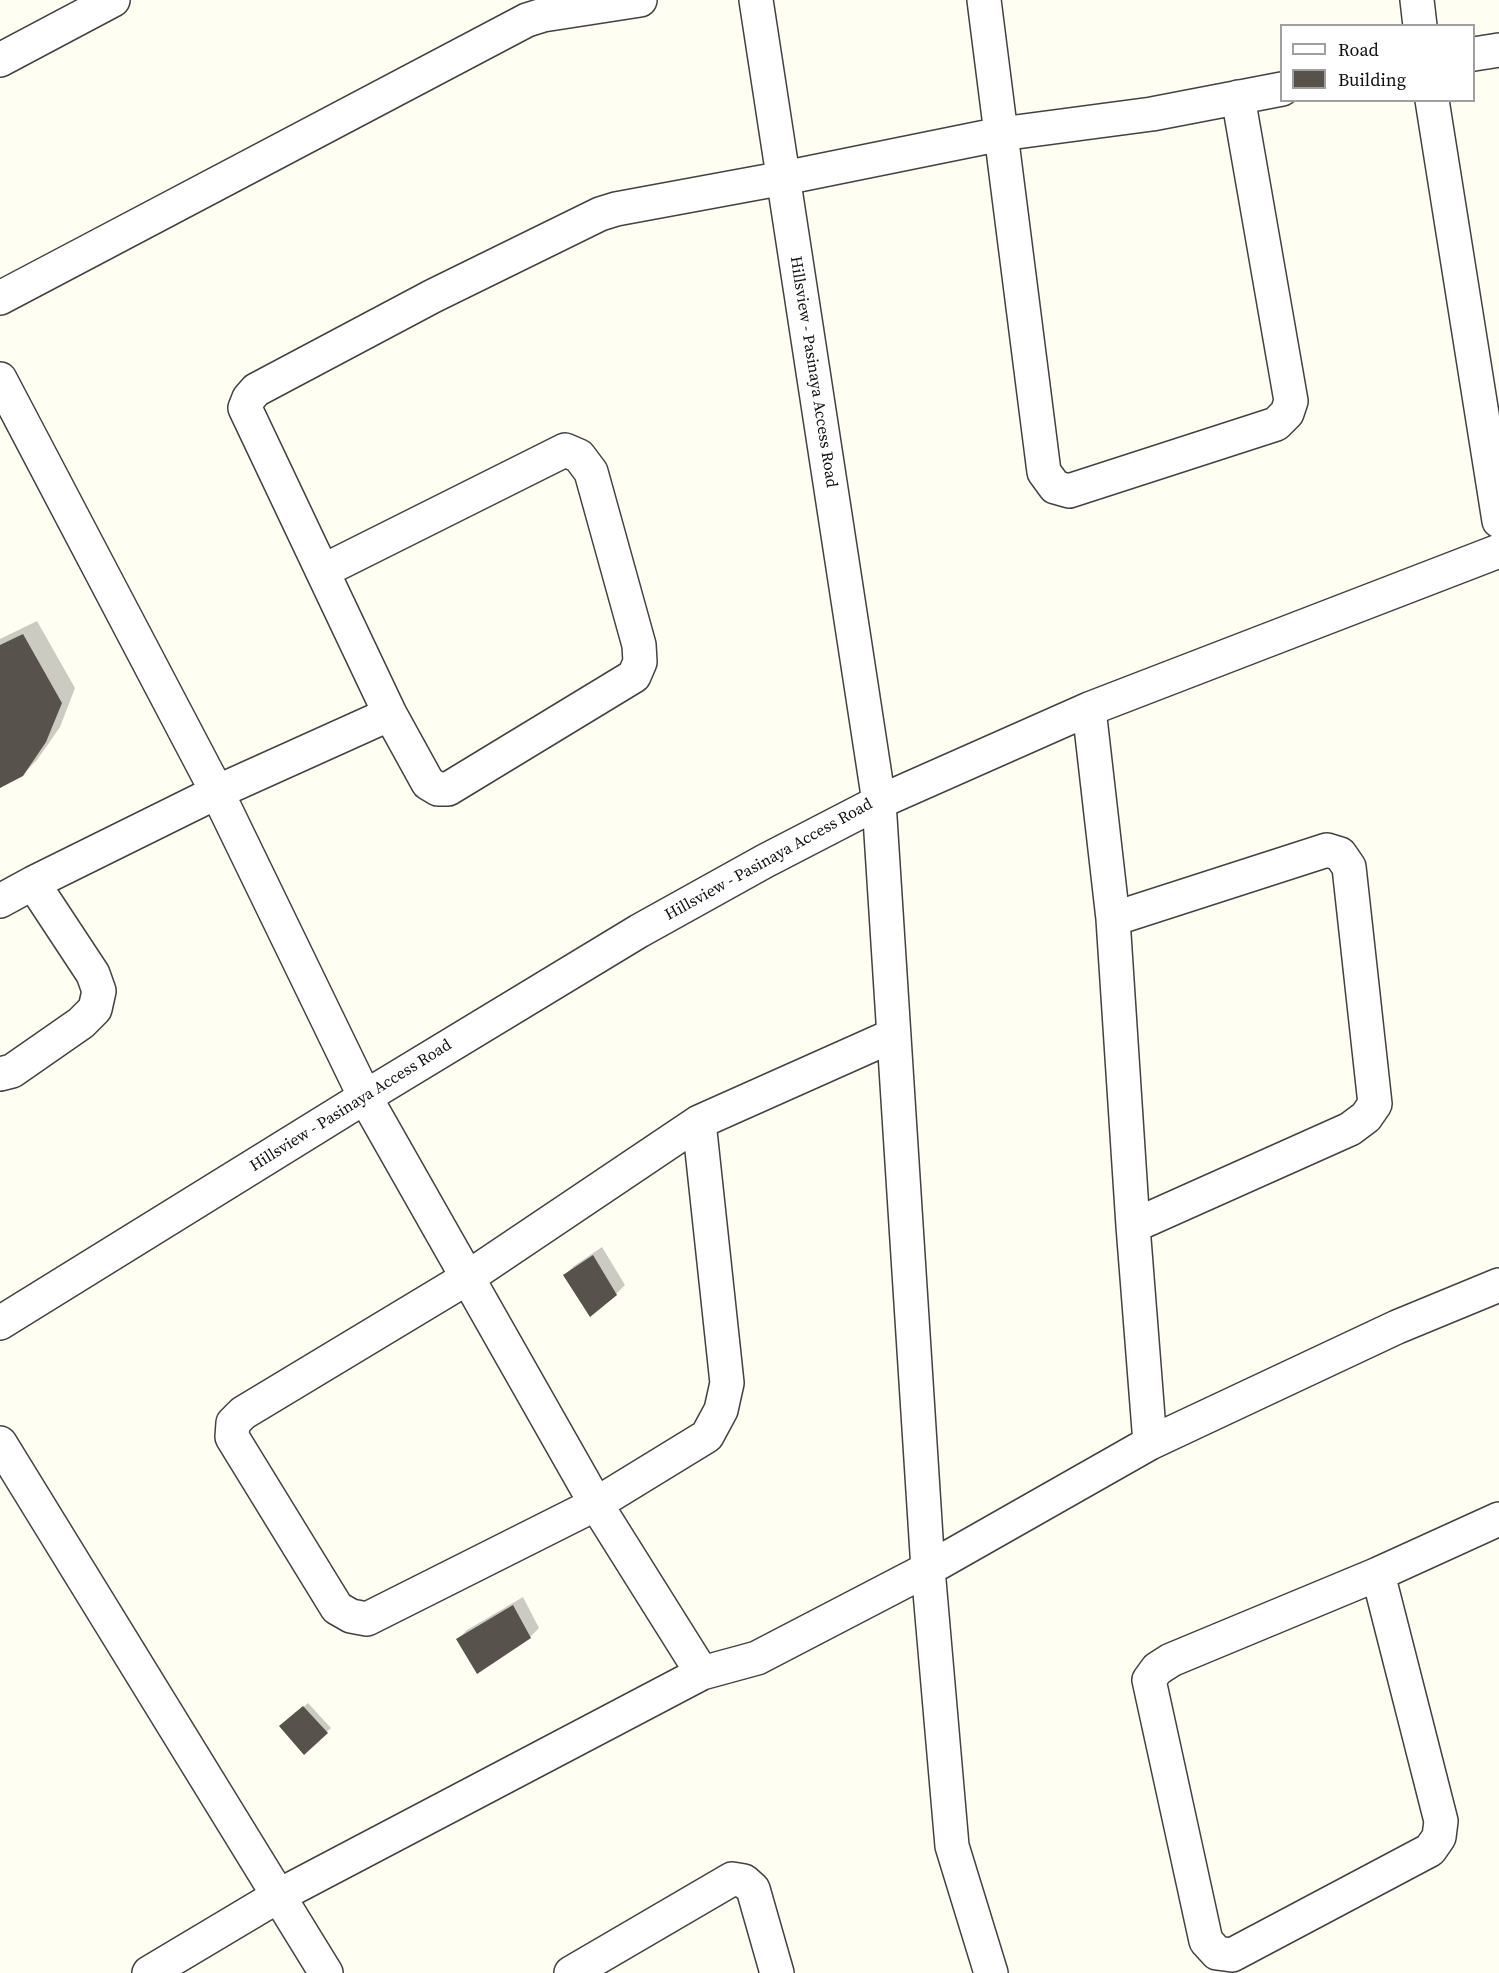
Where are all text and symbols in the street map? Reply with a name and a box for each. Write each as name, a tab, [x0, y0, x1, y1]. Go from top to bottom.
legend	[1280, 24, 1475, 102]
text: Road	[1338, 37, 1379, 62]
text: Building	[1338, 67, 1406, 92]
street label: Hillsview - Pasinaya Access Road	[785, 255, 841, 489]
street label: Hillsview - Pasinaya Access Road	[662, 795, 876, 925]
street label: Hillsview - Pasinaya Access Road	[247, 1036, 455, 1176]

